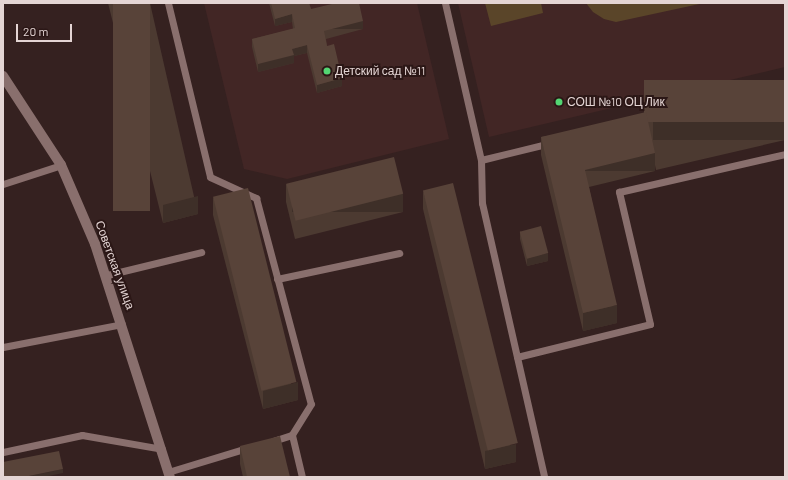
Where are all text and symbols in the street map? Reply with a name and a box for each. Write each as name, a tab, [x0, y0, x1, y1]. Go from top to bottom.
scale bar	[18, 16, 74, 42]
text: 20 m	[23, 24, 49, 38]
place label: Детский сад №11	[335, 64, 425, 78]
marker: Детский сад №11	[322, 66, 332, 76]
place label: СОШ №10 ОЦ Лик	[567, 95, 665, 109]
marker: СОШ №10 ОЦ Лик	[554, 97, 564, 107]
street label: Советская улица	[92, 219, 138, 311]

